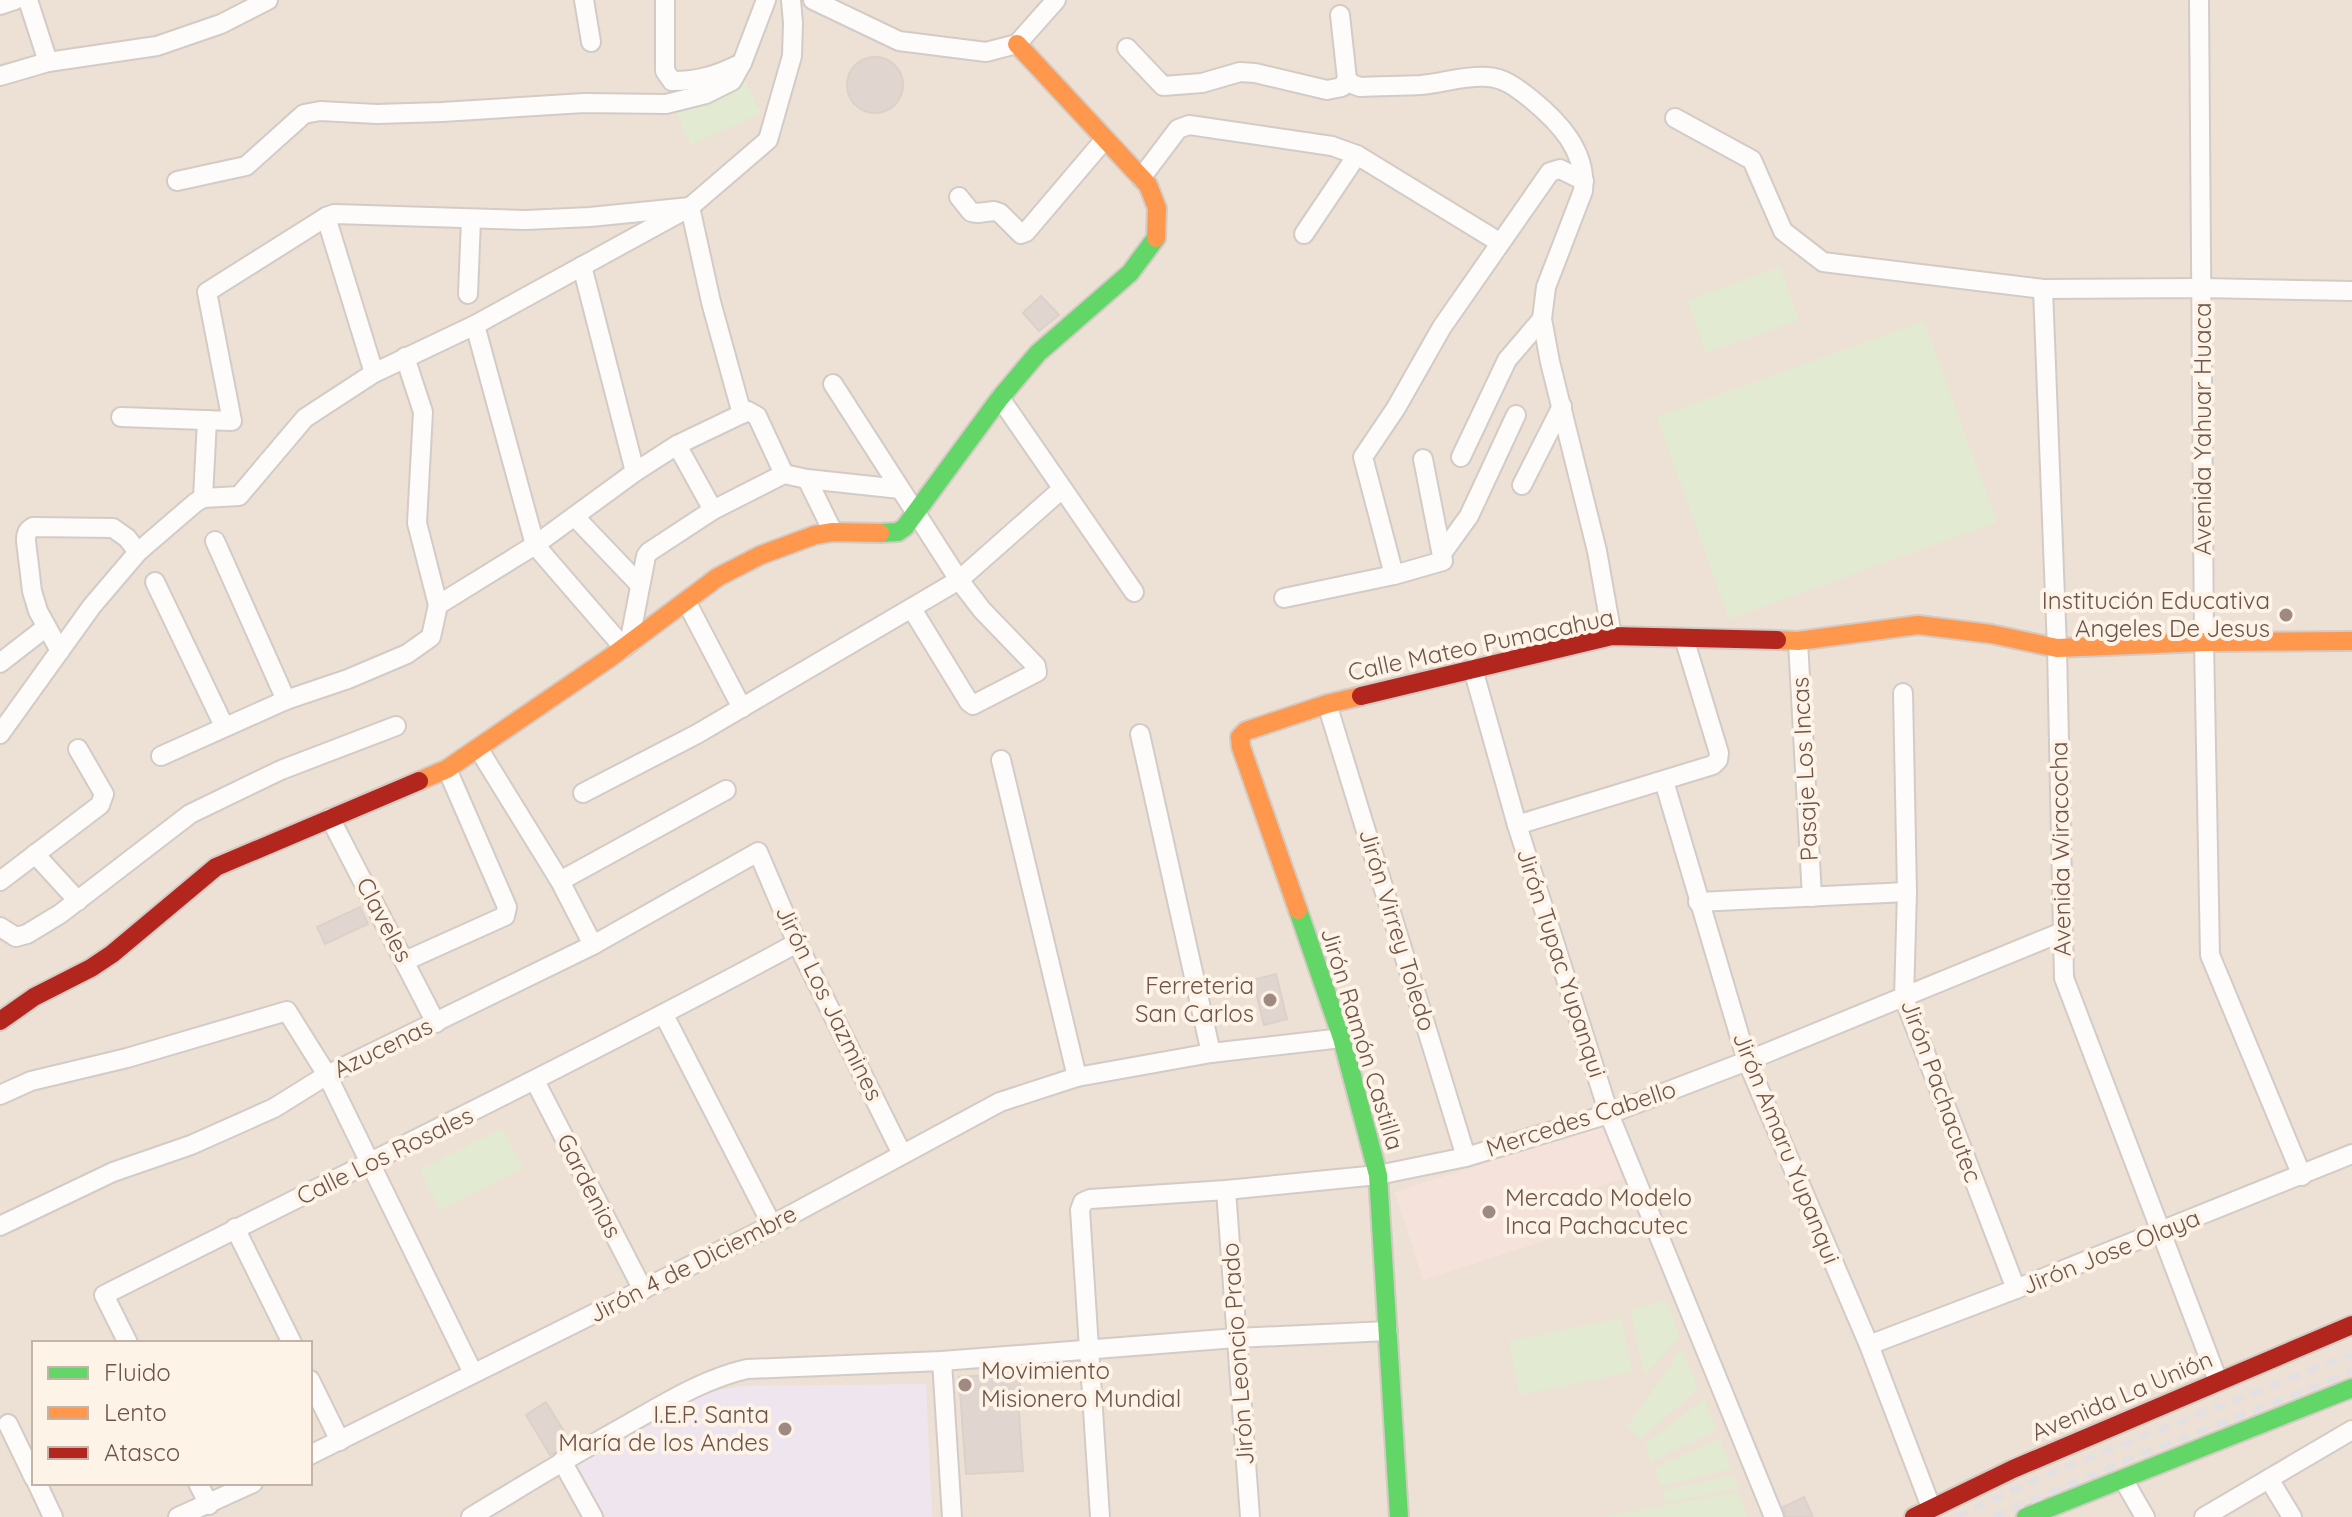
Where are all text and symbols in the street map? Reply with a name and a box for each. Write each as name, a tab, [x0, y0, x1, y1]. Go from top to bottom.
street label: Avenida Yahuar Huaca	[2187, 303, 2217, 555]
place label: Institución Educativa Angeles De Jesus	[2042, 585, 2270, 643]
street label: Calle Mateo Pumacahua	[1345, 601, 1617, 687]
marker: Institución Educativa Angeles De Jesus	[2277, 606, 2295, 624]
street label: Pasaje Los Incas	[1784, 676, 1824, 862]
street label: Avenida Wiracocha	[2043, 741, 2077, 957]
street label: Jirón Virrey Toledo	[1353, 825, 1443, 1034]
street label: Jirón Tupac Yupanqui	[1511, 844, 1613, 1081]
street label: Claveles	[350, 872, 420, 967]
street label: Jirón Los Jazmines	[770, 900, 890, 1105]
street label: Jirón Ramón Castilla	[1315, 924, 1411, 1153]
place label: Ferreteria San Carlos	[1135, 970, 1254, 1028]
marker: Ferreteria San Carlos	[1261, 991, 1279, 1009]
street label: Jirón Pachacutec	[1895, 995, 1989, 1186]
street label: Azucenas	[328, 1010, 437, 1084]
street label: Jirón Amaru Yupanqui	[1727, 1027, 1847, 1268]
street label: Mercedes Cabello	[1482, 1073, 1679, 1163]
street label: Calle Los Rosales	[291, 1099, 478, 1211]
street label: Gardenias	[551, 1128, 629, 1243]
place label: Mercado Modelo Inca Pachacutec	[1505, 1182, 1692, 1240]
street label: Jirón 4 de Diciembre	[584, 1198, 801, 1328]
street label: Jirón Jose Olaya	[2017, 1202, 2204, 1300]
marker: Mercado Modelo Inca Pachacutec	[1480, 1203, 1498, 1221]
street label: Jirón Leoncio Prado	[1214, 1242, 1260, 1466]
legend	[32, 1341, 312, 1485]
street label: Avenida La Unión	[2026, 1343, 2217, 1447]
place label: Movimiento Misionero Mundial	[981, 1355, 1181, 1413]
text: Fluido	[104, 1357, 171, 1387]
marker: Movimiento Misionero Mundial	[956, 1376, 974, 1394]
text: Lento	[104, 1397, 167, 1427]
place label: I.E.P. Santa María de los Andes	[558, 1399, 769, 1457]
marker: I.E.P. Santa María de los Andes	[776, 1420, 794, 1438]
text: Atasco	[104, 1437, 180, 1467]

